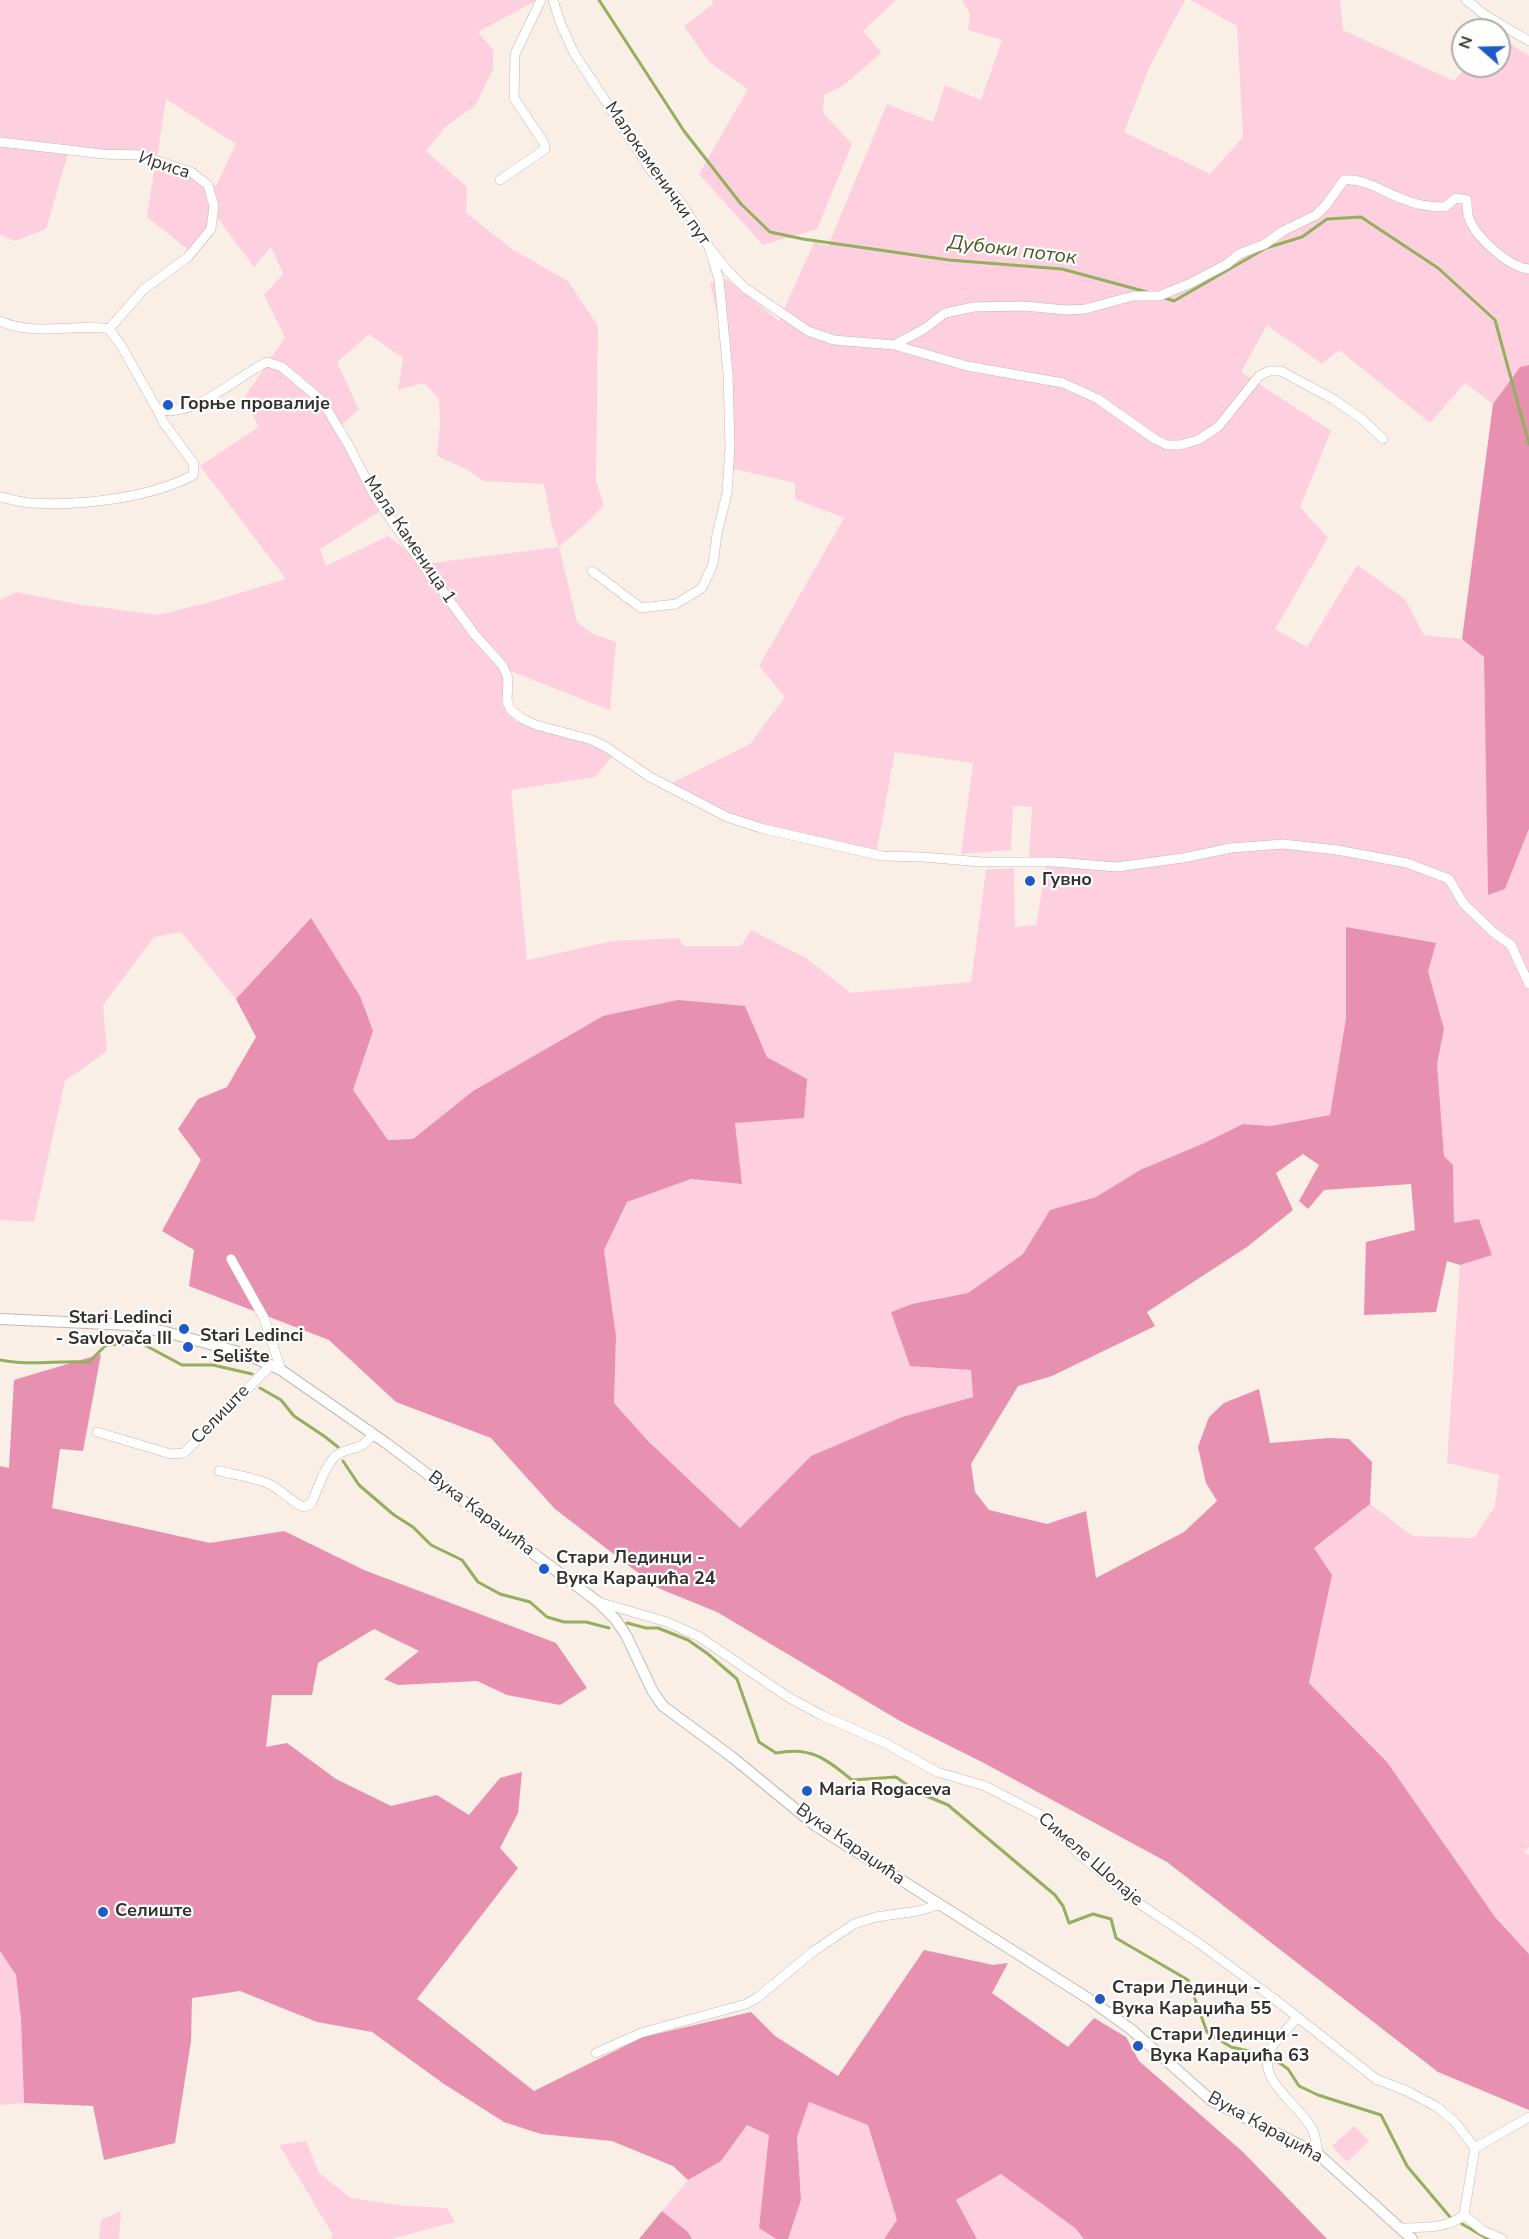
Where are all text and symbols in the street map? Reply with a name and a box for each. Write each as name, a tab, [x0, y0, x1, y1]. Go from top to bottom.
north arrow	[1451, 18, 1511, 78]
text: N	[1454, 33, 1478, 52]
street label: Малокаменички пут	[599, 98, 715, 250]
street label: Ириса	[136, 148, 192, 184]
water label: Дубоки поток	[946, 231, 1078, 271]
place label: Горње провалије	[180, 394, 330, 416]
marker: Горње провалије	[161, 398, 175, 412]
street label: Мала Каменица 1	[358, 472, 460, 608]
place label: Гувно	[1042, 870, 1092, 892]
marker: Гувно	[1023, 874, 1037, 888]
place label: Stari Ledinci - Savlovača III	[55, 1308, 172, 1350]
marker: Stari Ledinci - Savlovača III	[177, 1322, 191, 1336]
place label: Stari Ledinci - Selište	[200, 1326, 303, 1368]
marker: Stari Ledinci - Selište	[181, 1340, 195, 1354]
street label: Селиште	[187, 1381, 255, 1449]
street label: Вука Караџића	[423, 1467, 539, 1561]
place label: Стари Лединци - Вука Караџића 24	[556, 1548, 716, 1590]
marker: Стари Лединци - Вука Караџића 24	[537, 1562, 551, 1576]
place label: Maria Rogaceva	[819, 1780, 951, 1802]
marker: Maria Rogaceva	[800, 1784, 814, 1798]
street label: Вука Караџића	[791, 1799, 909, 1891]
street label: Симеле Шолаје	[1033, 1809, 1147, 1911]
place label: Селиште	[115, 1901, 192, 1923]
marker: Селиште	[96, 1905, 110, 1919]
place label: Стари Лединци - Вука Караџића 55	[1112, 1978, 1272, 2020]
marker: Стари Лединци - Вука Караџића 55	[1093, 1992, 1107, 2006]
place label: Стари Лединци - Вука Караџића 63	[1150, 2025, 1310, 2068]
marker: Стари Лединци - Вука Караџића 63	[1131, 2039, 1145, 2053]
street label: Вука Караџића	[1204, 2087, 1326, 2169]

